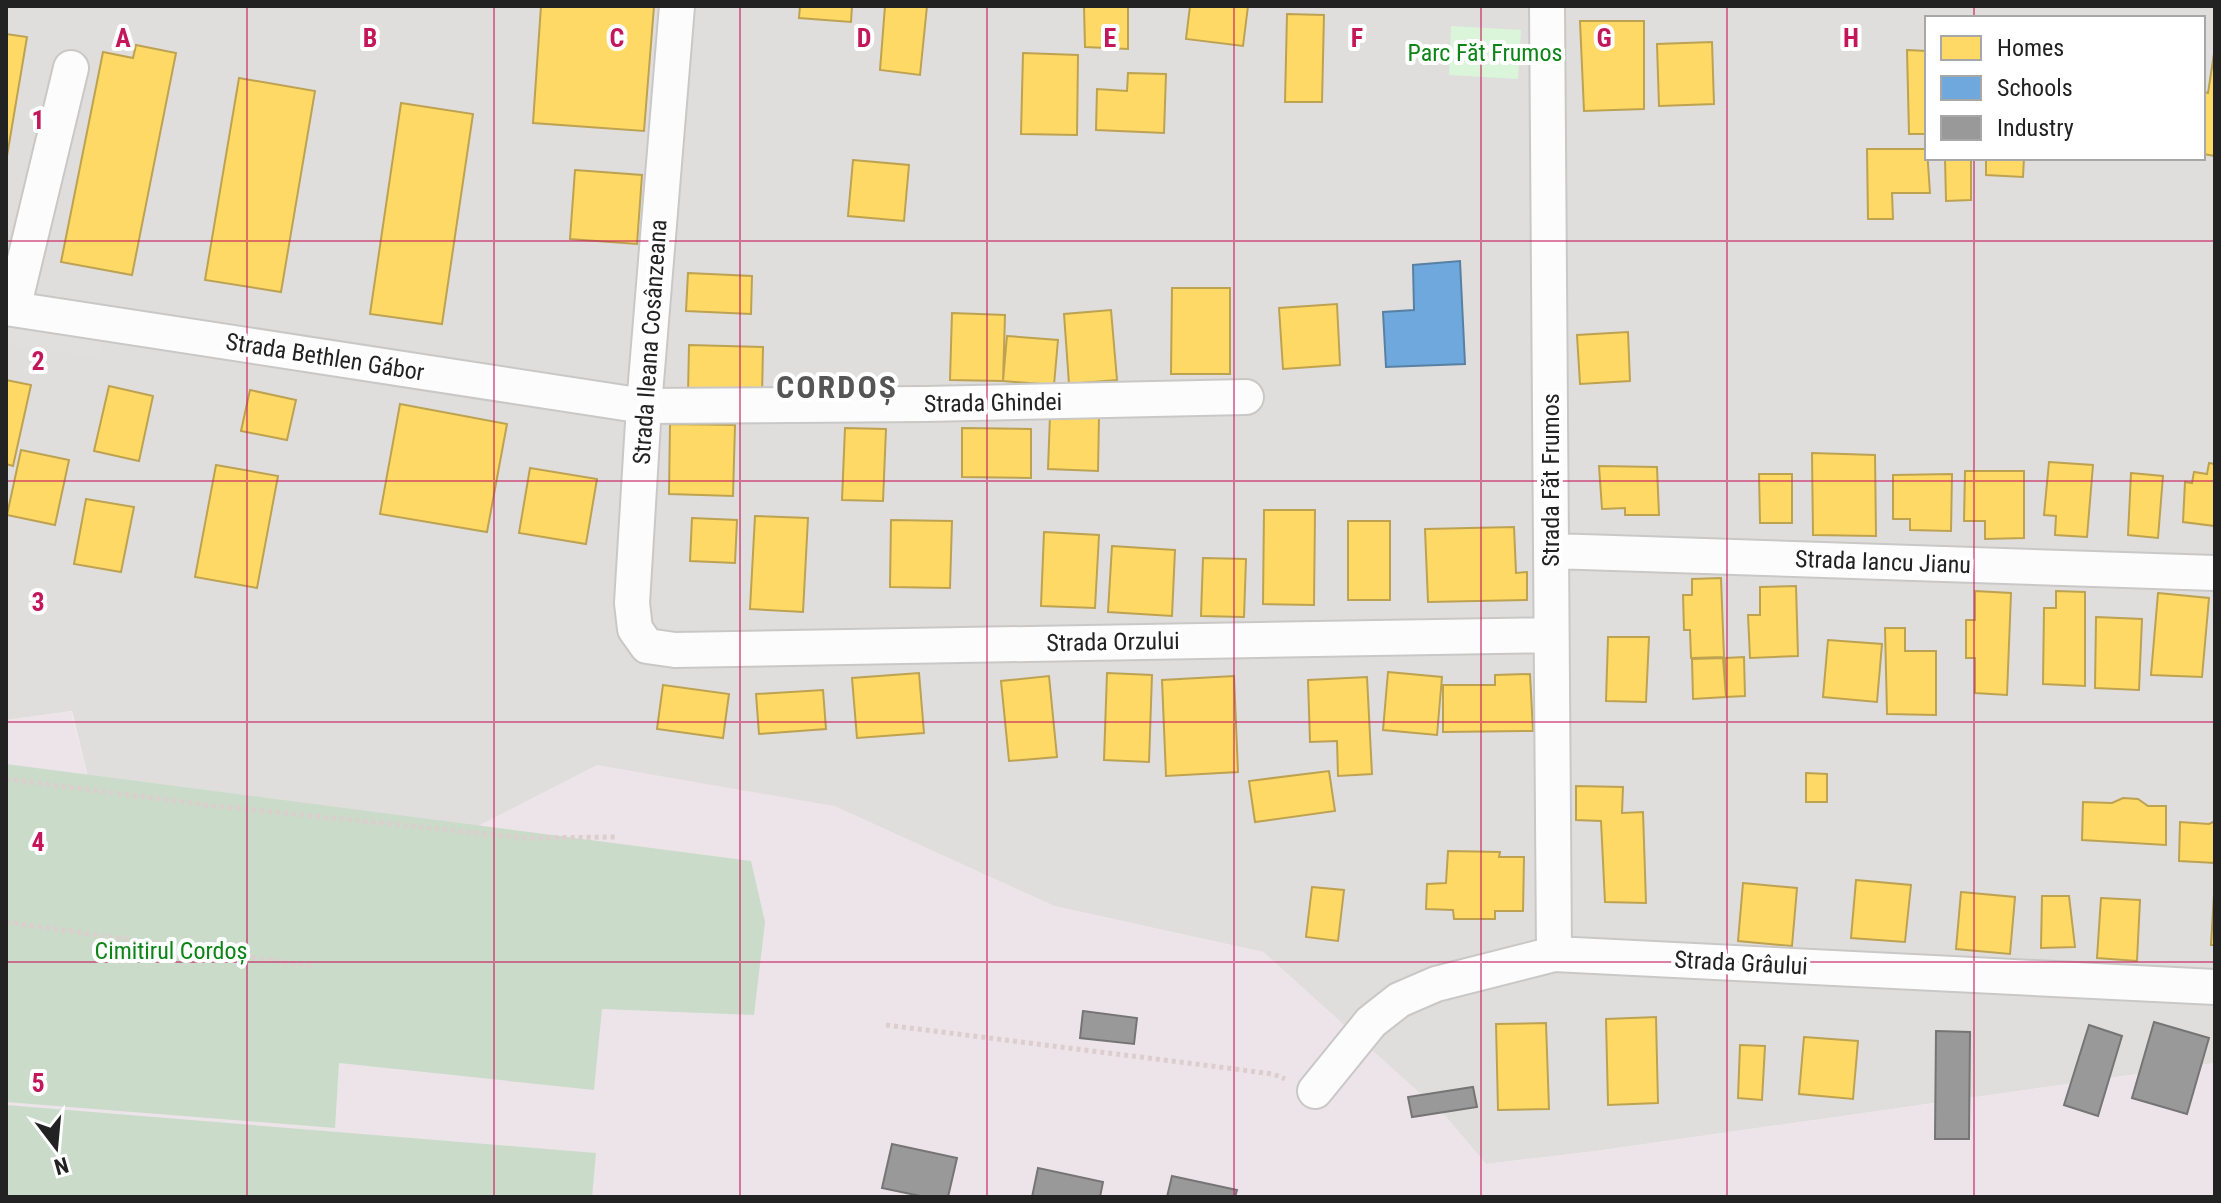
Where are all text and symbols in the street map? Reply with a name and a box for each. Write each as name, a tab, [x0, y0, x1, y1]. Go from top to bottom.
legend	[1925, 16, 2205, 160]
text: A	[115, 23, 131, 53]
text: B	[363, 23, 377, 53]
text: C	[610, 23, 625, 53]
text: D	[857, 23, 871, 53]
text: E	[1104, 23, 1117, 53]
text: F	[1351, 23, 1363, 53]
text: G	[1596, 23, 1612, 53]
text: H	[1843, 23, 1859, 53]
text: Homes	[1997, 34, 2064, 62]
park label: Parc Făt Frumos	[1408, 39, 1562, 67]
text: Schools	[1997, 74, 2073, 102]
text: 1	[31, 105, 45, 135]
text: Industry	[1997, 114, 2074, 142]
street label: Strada Ileana Cosânzeana	[627, 219, 673, 465]
street label: Strada Bethlen Gábor	[224, 327, 426, 387]
text: 2	[31, 346, 45, 376]
district label: CORDOȘ	[776, 368, 898, 406]
street label: Strada Ghindei	[924, 388, 1062, 418]
street label: Strada Făt Frumos	[1537, 393, 1565, 567]
street label: Strada Iancu Jianu	[1795, 545, 1971, 579]
text: 3	[31, 587, 45, 617]
street label: Strada Orzului	[1046, 627, 1180, 657]
text: 4	[31, 827, 45, 857]
park label: Cimitirul Cordoș	[95, 937, 247, 965]
street label: Strada Grâului	[1674, 946, 1808, 980]
text: 5	[31, 1068, 45, 1098]
north arrow	[16, 1107, 96, 1187]
text: N	[51, 1152, 71, 1180]

